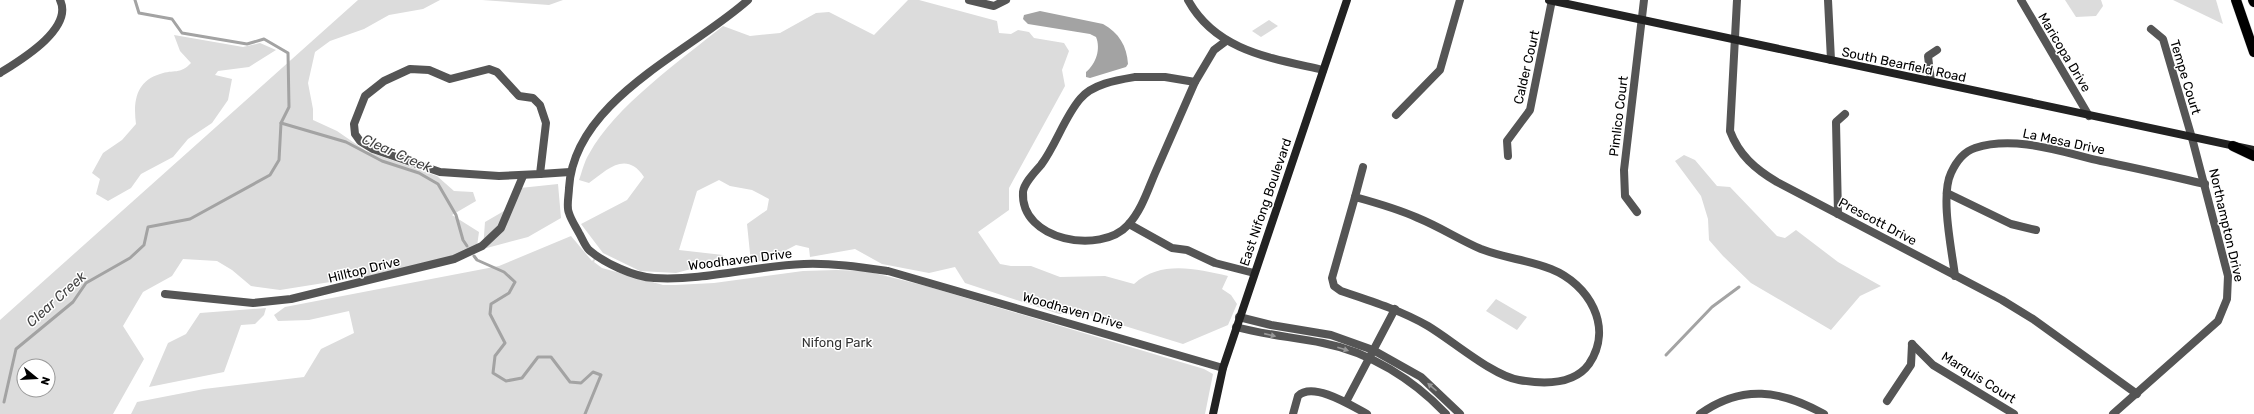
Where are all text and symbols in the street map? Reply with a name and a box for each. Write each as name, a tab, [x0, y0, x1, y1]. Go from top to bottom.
street label: Maricopa Drive	[2035, 10, 2094, 95]
street label: Calder Court	[1511, 28, 1542, 106]
street label: Tempe Court	[2167, 38, 2204, 116]
street label: South Bearfield Road	[1840, 44, 1968, 85]
street label: Pimlico Court	[1606, 75, 1631, 157]
street label: La Mesa Drive	[2021, 125, 2106, 158]
water label: Clear Creek	[359, 131, 435, 177]
street label: East Nifong Boulevard	[1237, 136, 1295, 268]
street label: Northampton Drive	[2206, 167, 2247, 283]
street label: Prescott Drive	[1836, 195, 1919, 248]
street label: Woodhaven Drive	[687, 246, 793, 273]
street label: Hilltop Drive	[327, 253, 402, 286]
water label: Clear Creek	[23, 268, 90, 331]
street label: Woodhaven Drive	[1021, 289, 1125, 332]
one-way arrow	[1264, 332, 1276, 338]
park label: Nifong Park	[802, 335, 872, 351]
one-way arrow	[1337, 346, 1349, 352]
street label: Marquis Court	[1939, 349, 2019, 406]
north arrow	[16, 358, 56, 398]
text: N	[38, 375, 52, 387]
one-way arrow	[1428, 383, 1437, 392]

